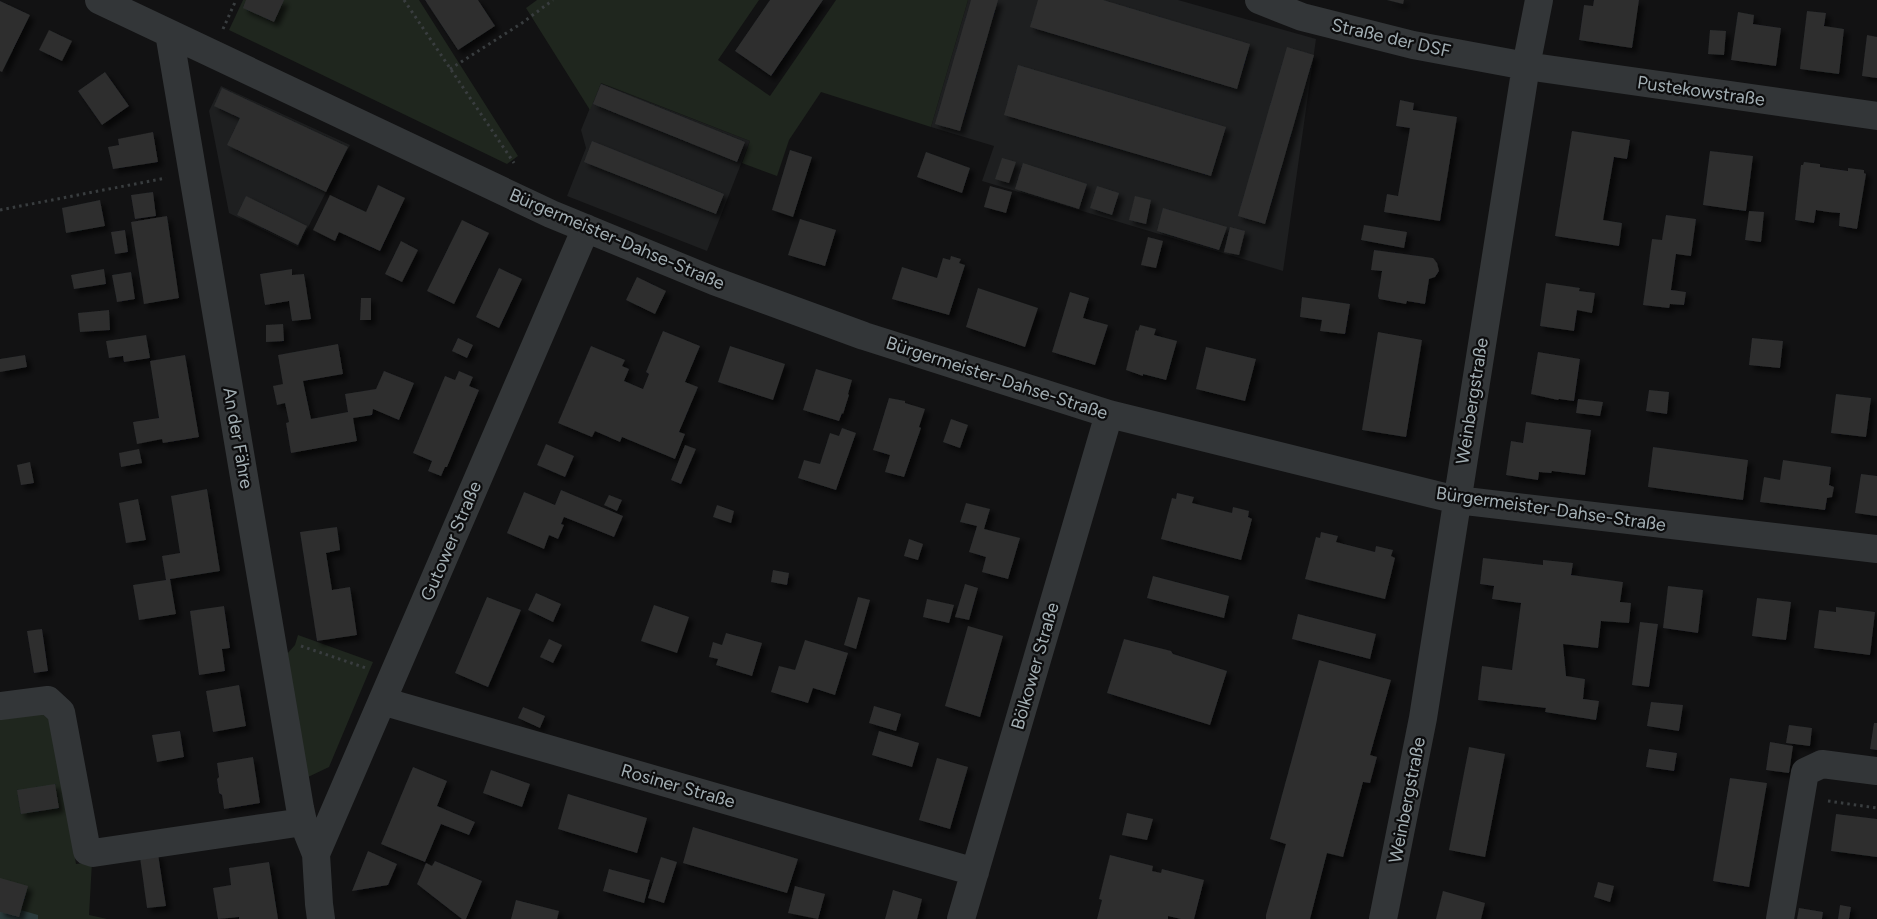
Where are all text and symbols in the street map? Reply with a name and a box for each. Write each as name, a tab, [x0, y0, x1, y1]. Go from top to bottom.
street label: Straße der DSF	[1329, 14, 1453, 62]
street label: Pustekowstraße	[1636, 71, 1766, 111]
street label: Bürgermeister-Dahse-Straße	[506, 184, 728, 295]
street label: Bürgermeister-Dahse-Straße	[883, 332, 1111, 424]
street label: Weinbergstraße	[1451, 336, 1493, 466]
street label: An der Fähre	[218, 386, 258, 491]
street label: Gutower Straße	[416, 478, 486, 604]
street label: Bürgermeister-Dahse-Straße	[1435, 482, 1668, 536]
street label: Bölkower Straße	[1006, 600, 1064, 732]
street label: Weinbergstraße	[1384, 735, 1430, 865]
street label: Rosiner Straße	[618, 759, 738, 813]

